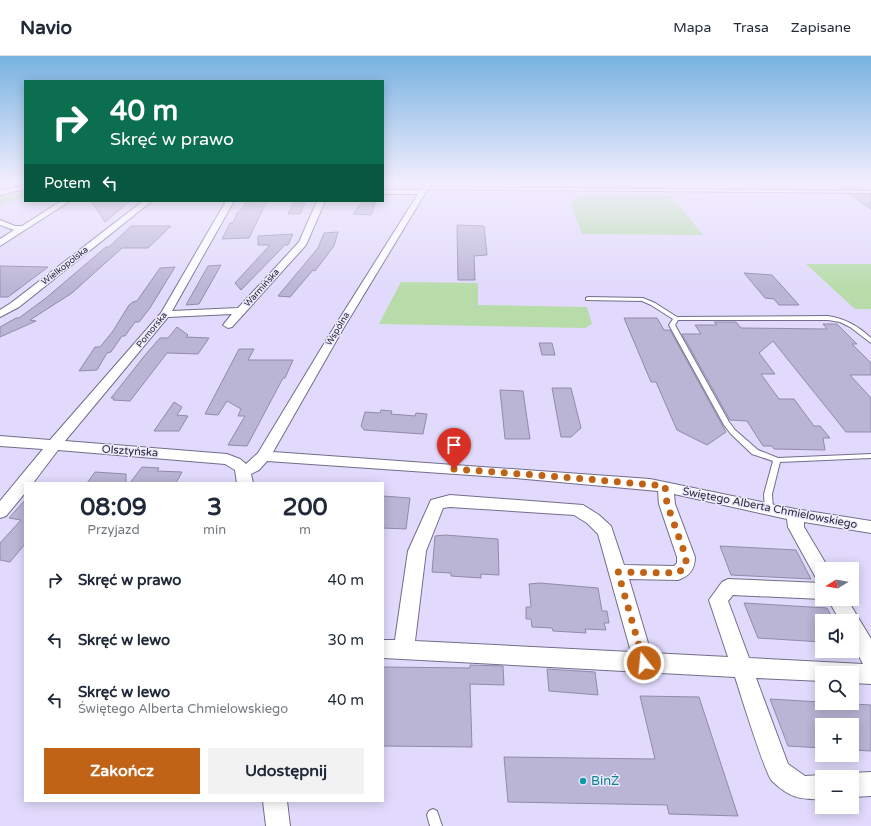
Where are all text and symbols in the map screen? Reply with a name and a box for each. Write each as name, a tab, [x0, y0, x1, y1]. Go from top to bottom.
text: Navio	[20, 17, 72, 39]
text: Mapa	[673, 19, 711, 36]
text: Trasa	[733, 19, 769, 36]
text: Zapisane	[791, 19, 851, 36]
text: 40 m	[110, 94, 178, 128]
icon: right	[44, 96, 96, 148]
text: Skręć w prawo	[110, 128, 234, 150]
icon: left	[99, 172, 121, 194]
text: Potem	[44, 174, 91, 192]
street label: Wielkopolska	[39, 244, 91, 288]
street label: Warmińska	[242, 267, 282, 309]
street label: Pomorska	[134, 310, 170, 350]
street label: Wspólna	[324, 310, 352, 348]
pin	[437, 428, 471, 469]
icon: arrive	[443, 434, 465, 456]
street label: Olsztyńska	[101, 443, 159, 459]
street label: Świętego Alberta Chmielowskiego	[682, 484, 859, 531]
text: 08:09	[80, 493, 147, 522]
text: 3	[207, 493, 222, 522]
text: 200	[282, 493, 328, 522]
text: Przyjazd	[87, 522, 140, 538]
text: min	[203, 522, 226, 538]
text: m	[299, 522, 311, 538]
north arrow	[815, 562, 859, 606]
map controls	[815, 562, 859, 814]
icon: right	[44, 569, 66, 591]
text: Skręć w prawo	[78, 571, 181, 589]
text: 40 m	[327, 571, 364, 589]
button: sound	[815, 614, 859, 658]
icon: left	[44, 629, 66, 651]
text: Skręć w lewo	[78, 631, 170, 649]
text: 30 m	[327, 631, 364, 649]
position arrow	[623, 642, 665, 684]
button: search	[815, 666, 859, 710]
text: Skręć w lewo	[78, 683, 170, 701]
icon: left	[44, 689, 66, 711]
text: 40 m	[327, 691, 364, 709]
text: Świętego Alberta Chmielowskiego	[78, 701, 288, 717]
button: +	[815, 718, 859, 762]
button: Zakończ	[44, 748, 200, 794]
button: Udostępnij	[208, 748, 364, 794]
button: −	[815, 770, 859, 814]
place label: BinŻ	[591, 773, 619, 789]
marker: BinŻ	[578, 776, 588, 786]

